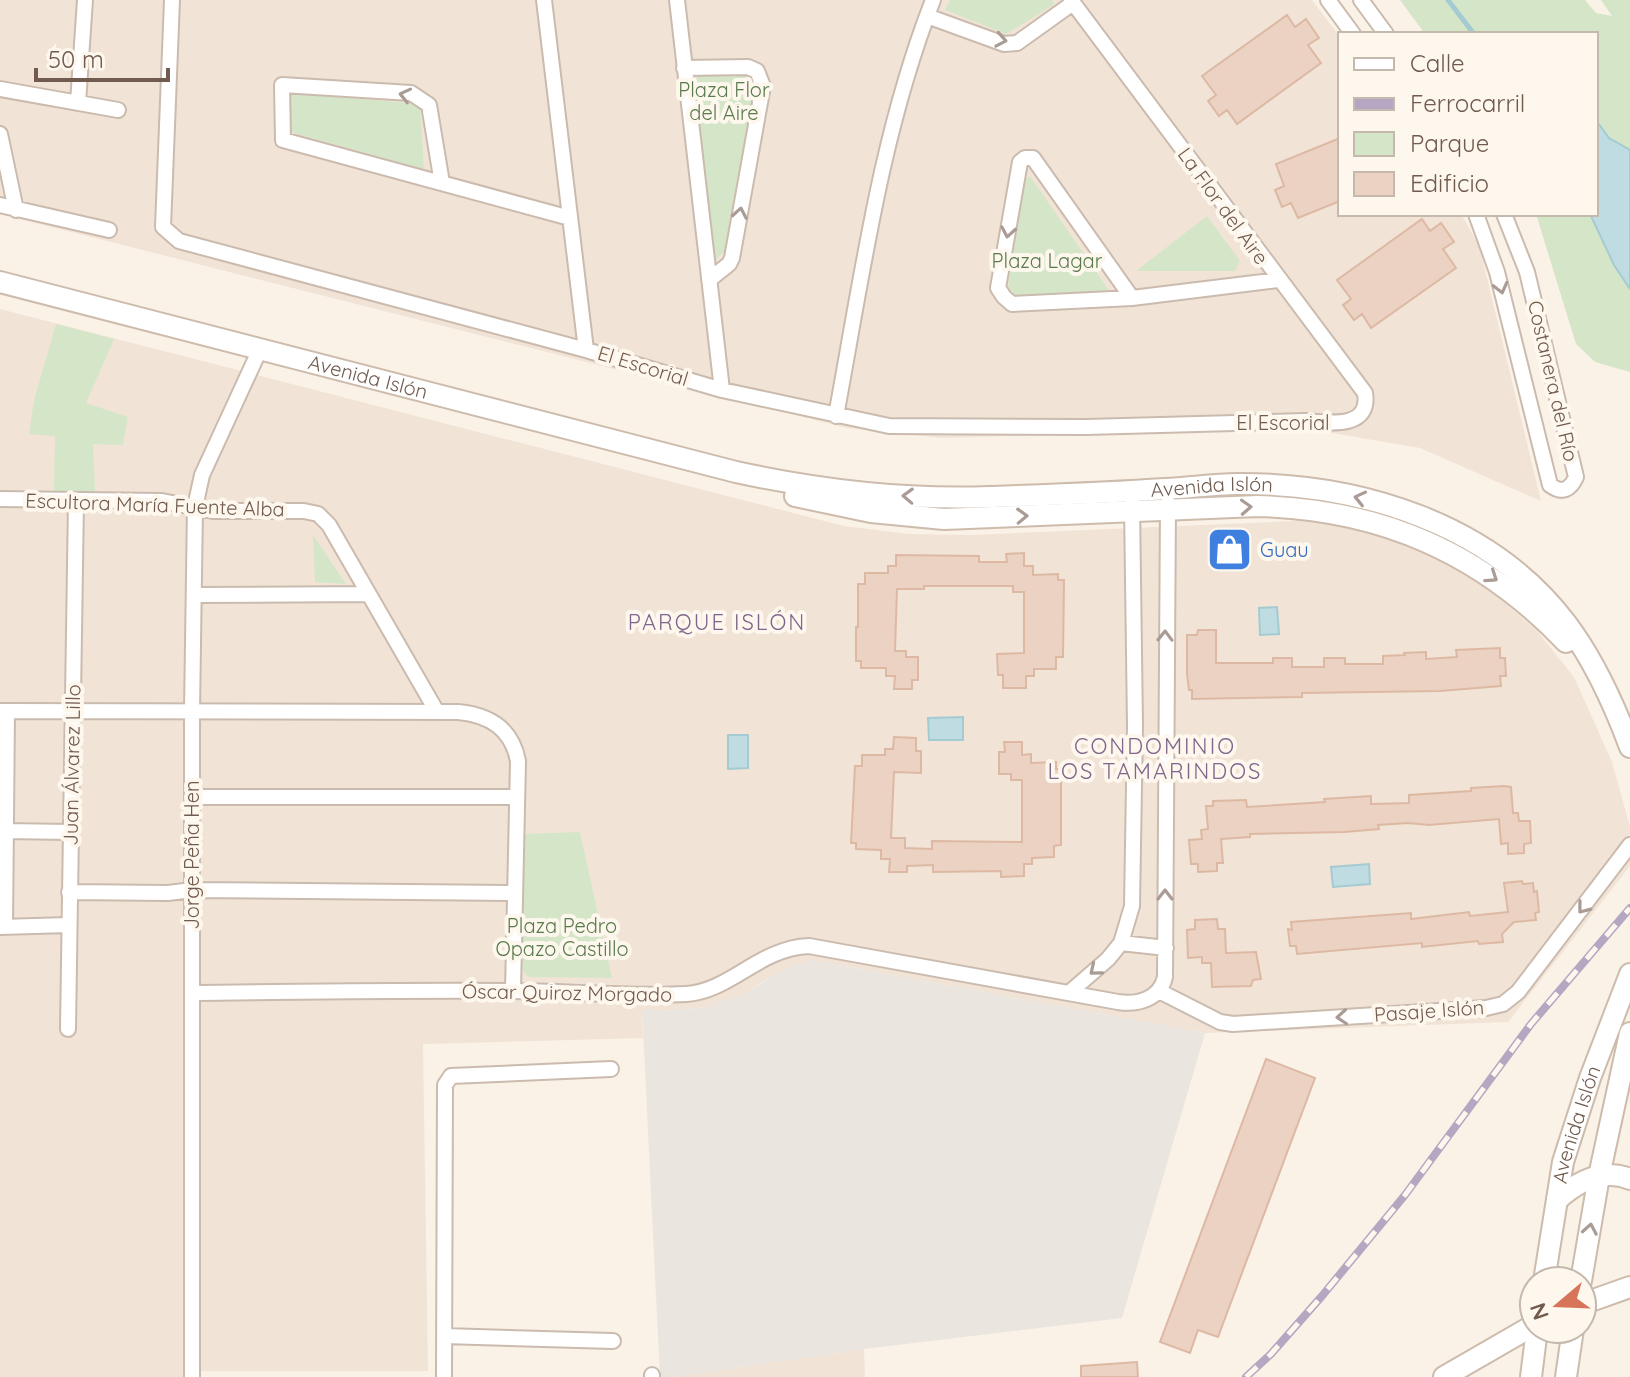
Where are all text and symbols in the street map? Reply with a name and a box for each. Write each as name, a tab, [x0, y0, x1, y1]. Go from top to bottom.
one-way arrow	[994, 31, 1007, 48]
scale bar	[36, 32, 168, 82]
legend	[1338, 32, 1598, 216]
text: 50 m	[48, 44, 104, 74]
text: Calle	[1410, 48, 1465, 78]
park label: Plaza Flor del Aire	[678, 77, 770, 125]
one-way arrow	[399, 87, 412, 104]
text: Ferrocarril	[1410, 88, 1525, 118]
text: Parque	[1410, 128, 1489, 158]
street label: La Flor del Aire	[1173, 142, 1274, 269]
text: Edificio	[1410, 168, 1489, 198]
one-way arrow	[731, 206, 748, 220]
one-way arrow	[1000, 225, 1017, 239]
park label: Plaza Lagar	[992, 248, 1103, 273]
one-way arrow	[1492, 280, 1509, 294]
street label: Costanera del Río	[1523, 298, 1584, 464]
street label: El Escorial	[595, 340, 691, 391]
street label: Avenida Islón	[306, 349, 430, 404]
street label: El Escorial	[1236, 410, 1330, 435]
street label: Avenida Islón	[1150, 471, 1273, 502]
street label: Escultora María Fuente Alba	[25, 487, 285, 522]
one-way arrow	[901, 488, 914, 505]
one-way arrow	[1353, 490, 1367, 507]
one-way arrow	[1240, 499, 1253, 516]
one-way arrow	[1016, 508, 1029, 525]
shop icon: Guau	[1205, 526, 1253, 574]
place label: Guau	[1260, 537, 1309, 562]
one-way arrow	[1483, 567, 1497, 582]
district label: PARQUE ISLÓN	[628, 608, 806, 636]
one-way arrow	[1157, 629, 1174, 642]
street label: Juan Álvarez Lillo	[58, 684, 85, 846]
district label: CONDOMINIO LOS TAMARINDOS	[1048, 732, 1262, 785]
street label: Jorge Peña Hen	[179, 780, 204, 930]
one-way arrow	[1157, 888, 1174, 901]
one-way arrow	[1579, 899, 1593, 913]
park label: Plaza Pedro Opazo Castillo	[495, 913, 629, 961]
one-way arrow	[1090, 960, 1105, 975]
street label: Óscar Quiroz Morgado	[462, 978, 672, 1007]
street label: Pasaje Islón	[1373, 994, 1485, 1027]
one-way arrow	[1335, 1008, 1348, 1025]
street label: Avenida Islón	[1547, 1062, 1606, 1185]
one-way arrow	[1581, 1222, 1598, 1235]
north arrow	[1518, 1265, 1598, 1345]
text: N	[1523, 1299, 1555, 1324]

